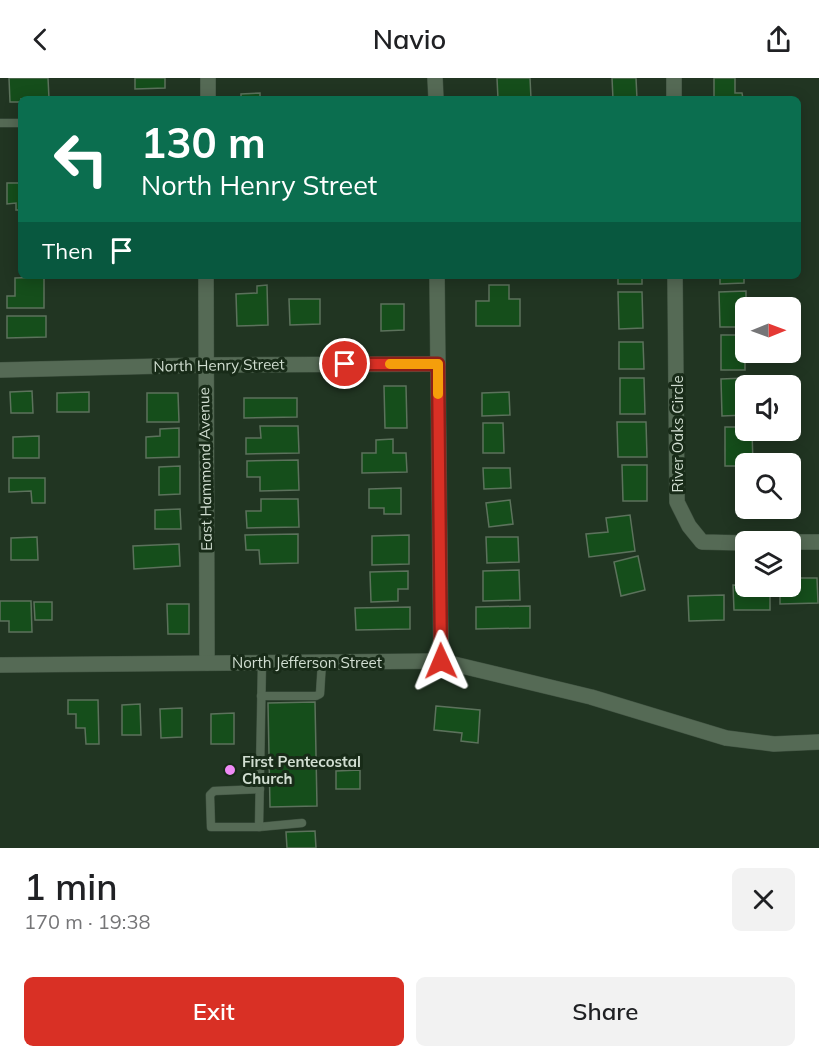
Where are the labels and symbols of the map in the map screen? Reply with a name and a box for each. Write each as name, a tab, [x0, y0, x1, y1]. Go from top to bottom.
north arrow	[735, 297, 801, 363]
pin	[319, 338, 370, 389]
street label: North Henry Street	[153, 354, 285, 376]
street label: River Oaks Circle	[668, 375, 687, 493]
street label: East Hammond Avenue	[194, 387, 216, 551]
position arrow	[409, 629, 473, 693]
street label: North Jefferson Street	[232, 653, 382, 672]
place label: First Pentecostal Church	[242, 752, 361, 788]
marker: First Pentecostal Church	[223, 763, 237, 777]

